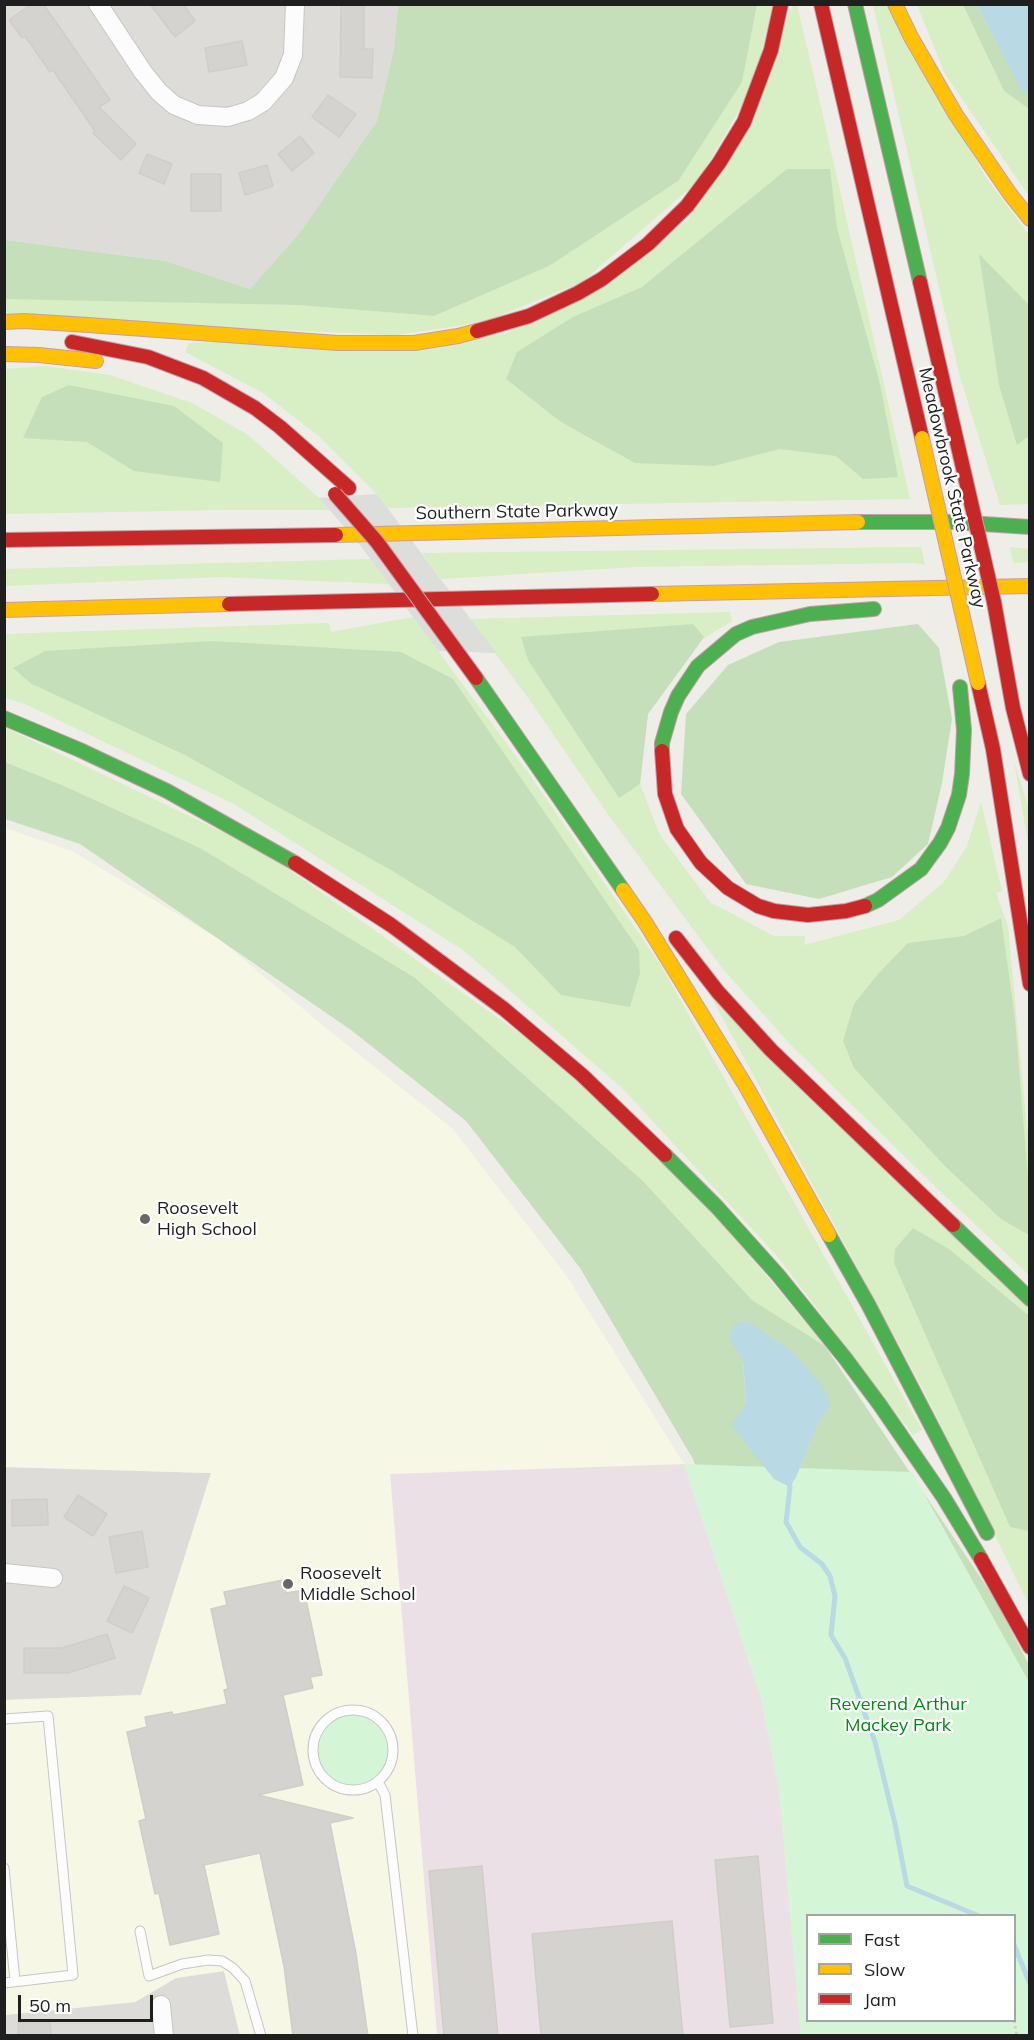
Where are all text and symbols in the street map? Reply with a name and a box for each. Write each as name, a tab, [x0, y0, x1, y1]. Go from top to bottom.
street label: Meadowbrook State Parkway	[914, 365, 990, 611]
street label: Southern State Parkway	[416, 499, 618, 525]
place label: Roosevelt High School	[157, 1198, 257, 1240]
marker: Roosevelt High School	[138, 1212, 152, 1226]
place label: Roosevelt Middle School	[300, 1563, 416, 1606]
marker: Roosevelt Middle School	[281, 1577, 295, 1591]
park label: Reverend Arthur Mackey Park	[829, 1694, 967, 1736]
legend	[806, 1914, 1016, 2022]
text: Fast	[864, 1928, 900, 1951]
text: Slow	[864, 1958, 905, 1981]
scale bar	[21, 1983, 156, 2021]
text: Jam	[864, 1988, 897, 2011]
text: 50 m	[29, 1994, 71, 2017]

